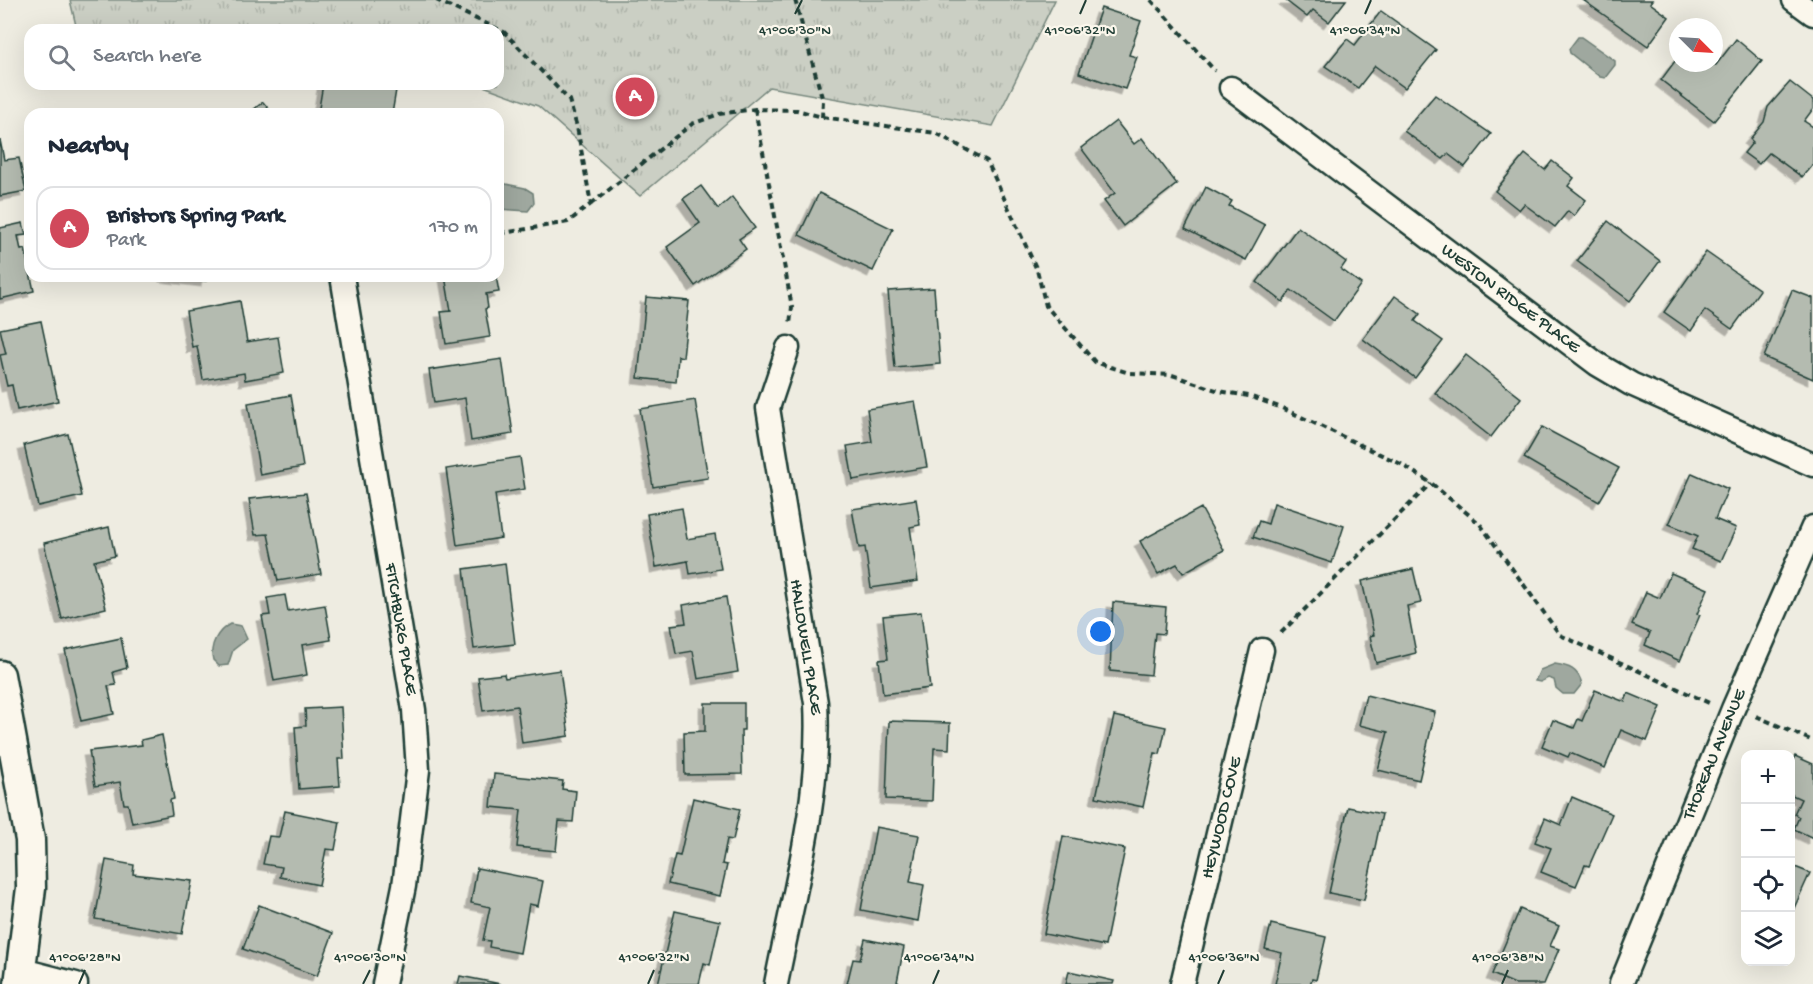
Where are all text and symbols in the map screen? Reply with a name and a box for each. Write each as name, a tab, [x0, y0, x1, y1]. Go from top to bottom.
north arrow	[1669, 18, 1723, 72]
text: 41°06'30"N	[759, 22, 831, 40]
text: 41°06'32"N	[1045, 22, 1116, 40]
text: 41°06'34"N	[1330, 22, 1401, 40]
search box	[24, 24, 504, 90]
icon: search	[45, 41, 78, 74]
text: Search here	[93, 44, 201, 70]
pin: A	[616, 74, 654, 120]
text: Nearby	[48, 132, 129, 163]
text: Bristors Spring Park	[107, 204, 284, 230]
text: A	[64, 217, 75, 240]
text: 170 m	[429, 217, 478, 240]
text: Park	[107, 230, 145, 253]
street label: WESTON RIDGE PLACE	[1437, 239, 1585, 359]
street label: FITCHBURG PLACE	[379, 561, 422, 697]
street label: HALLOWELL PLACE	[784, 578, 826, 717]
your location	[1086, 617, 1115, 646]
street label: THOREAU AVENUE	[1678, 685, 1751, 824]
map controls	[1741, 750, 1795, 966]
button: +	[1741, 750, 1795, 804]
street label: HEYWOOD COVE	[1197, 754, 1247, 881]
button: −	[1741, 804, 1795, 858]
button: locate	[1741, 858, 1795, 912]
button: layers	[1741, 912, 1795, 966]
text: 41°06'28"N	[49, 949, 121, 967]
text: 41°06'30"N	[334, 949, 406, 967]
text: 41°06'32"N	[619, 949, 690, 967]
text: 41°06'34"N	[904, 949, 975, 967]
text: 41°06'36"N	[1188, 949, 1260, 967]
text: 41°06'38"N	[1472, 949, 1544, 967]

